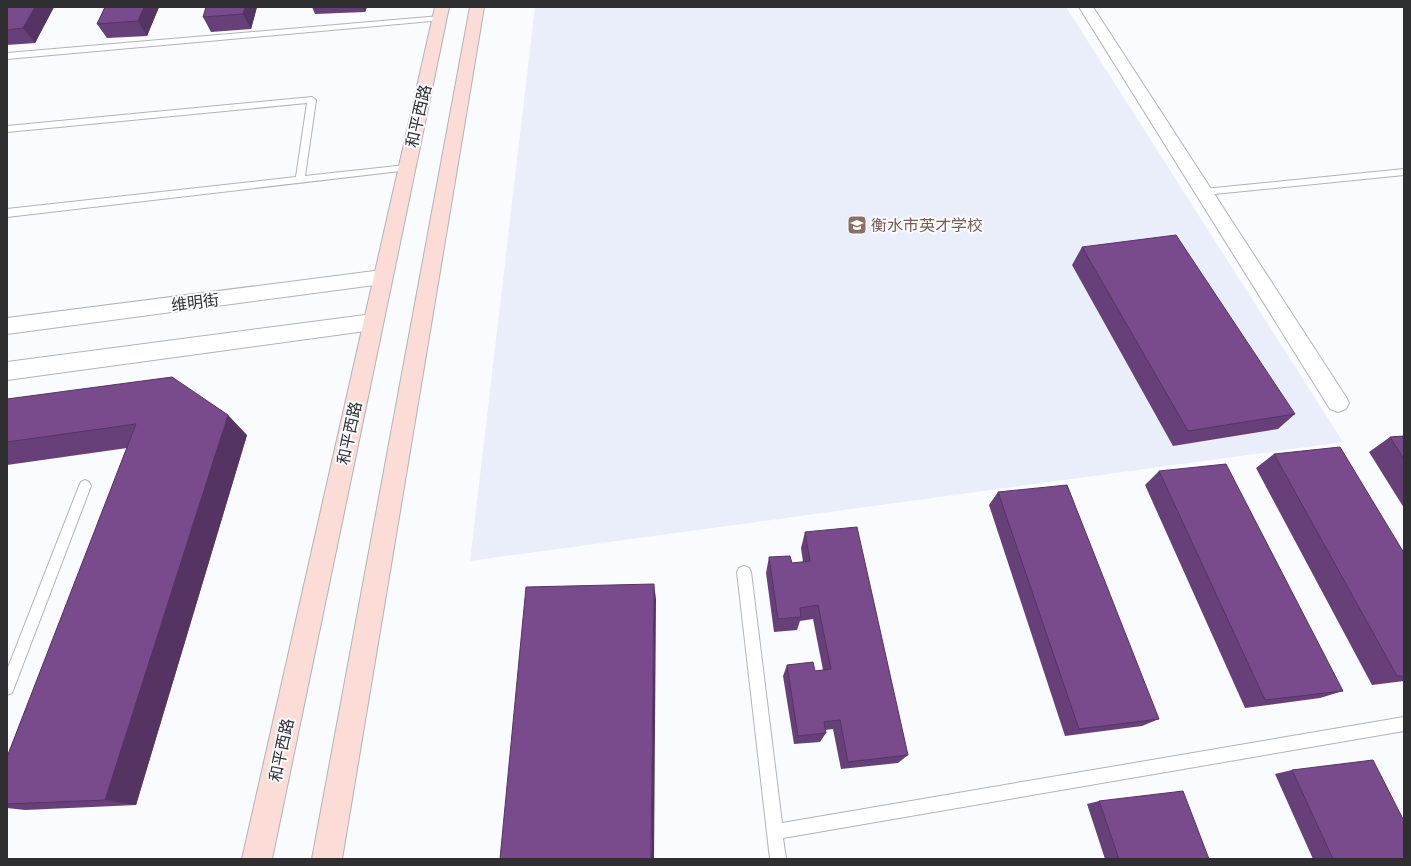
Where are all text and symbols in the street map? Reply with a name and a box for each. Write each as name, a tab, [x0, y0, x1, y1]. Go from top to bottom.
street label: 和平西路	[400, 82, 438, 150]
school or university icon: 衡水市英才学校	[846, 214, 868, 236]
place label: 衡水市英才学校	[871, 214, 983, 238]
street label: 维明街	[170, 288, 220, 318]
street label: 和平西路	[332, 399, 368, 467]
street label: 和平西路	[264, 716, 300, 784]

